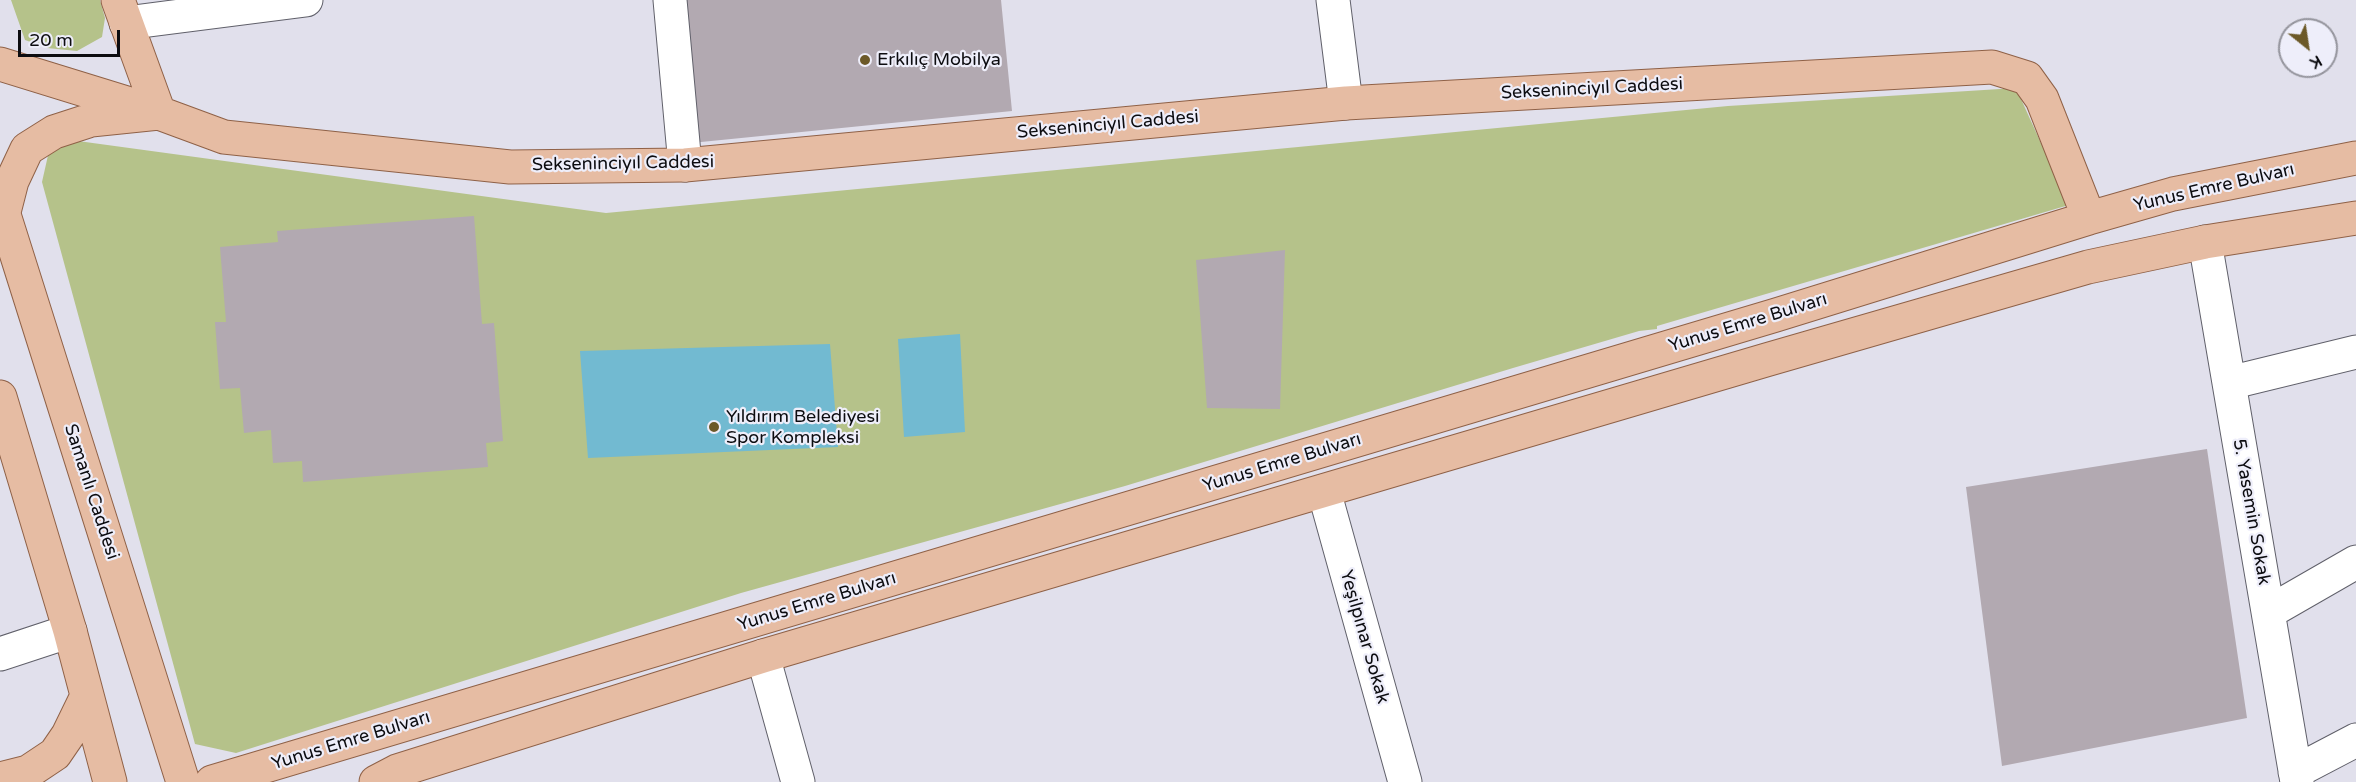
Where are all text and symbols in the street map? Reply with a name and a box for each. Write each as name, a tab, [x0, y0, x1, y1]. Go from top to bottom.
scale bar	[21, 18, 123, 56]
north arrow	[2278, 18, 2338, 78]
text: 20 m	[29, 29, 73, 51]
place label: Erkılıç Mobilya	[877, 49, 1001, 71]
text: K	[2306, 51, 2326, 73]
marker: Erkılıç Mobilya	[858, 53, 872, 67]
street label: Sekseninciyıl Caddesi	[1500, 73, 1684, 105]
street label: Sekseninciyıl Caddesi	[1016, 106, 1200, 144]
street label: Sekseninciyıl Caddesi	[532, 152, 714, 176]
street label: Yunus Emre Bulvarı	[2131, 159, 2297, 217]
street label: Yunus Emre Bulvarı	[1666, 289, 1830, 357]
place label: Yıldırım Belediyesi Spor Kompleksi	[726, 406, 880, 448]
marker: Yıldırım Belediyesi Spor Kompleksi	[707, 420, 721, 434]
street label: Samanlı Caddesi	[59, 422, 123, 562]
street label: Yunus Emre Bulvarı	[1200, 429, 1364, 497]
street label: 5. Yasemin Sokak	[2228, 437, 2274, 587]
street label: Yunus Emre Bulvarı	[735, 568, 899, 636]
street label: Yeşilpınar Sokak	[1335, 568, 1393, 706]
street label: Yunus Emre Bulvarı	[269, 707, 433, 775]

